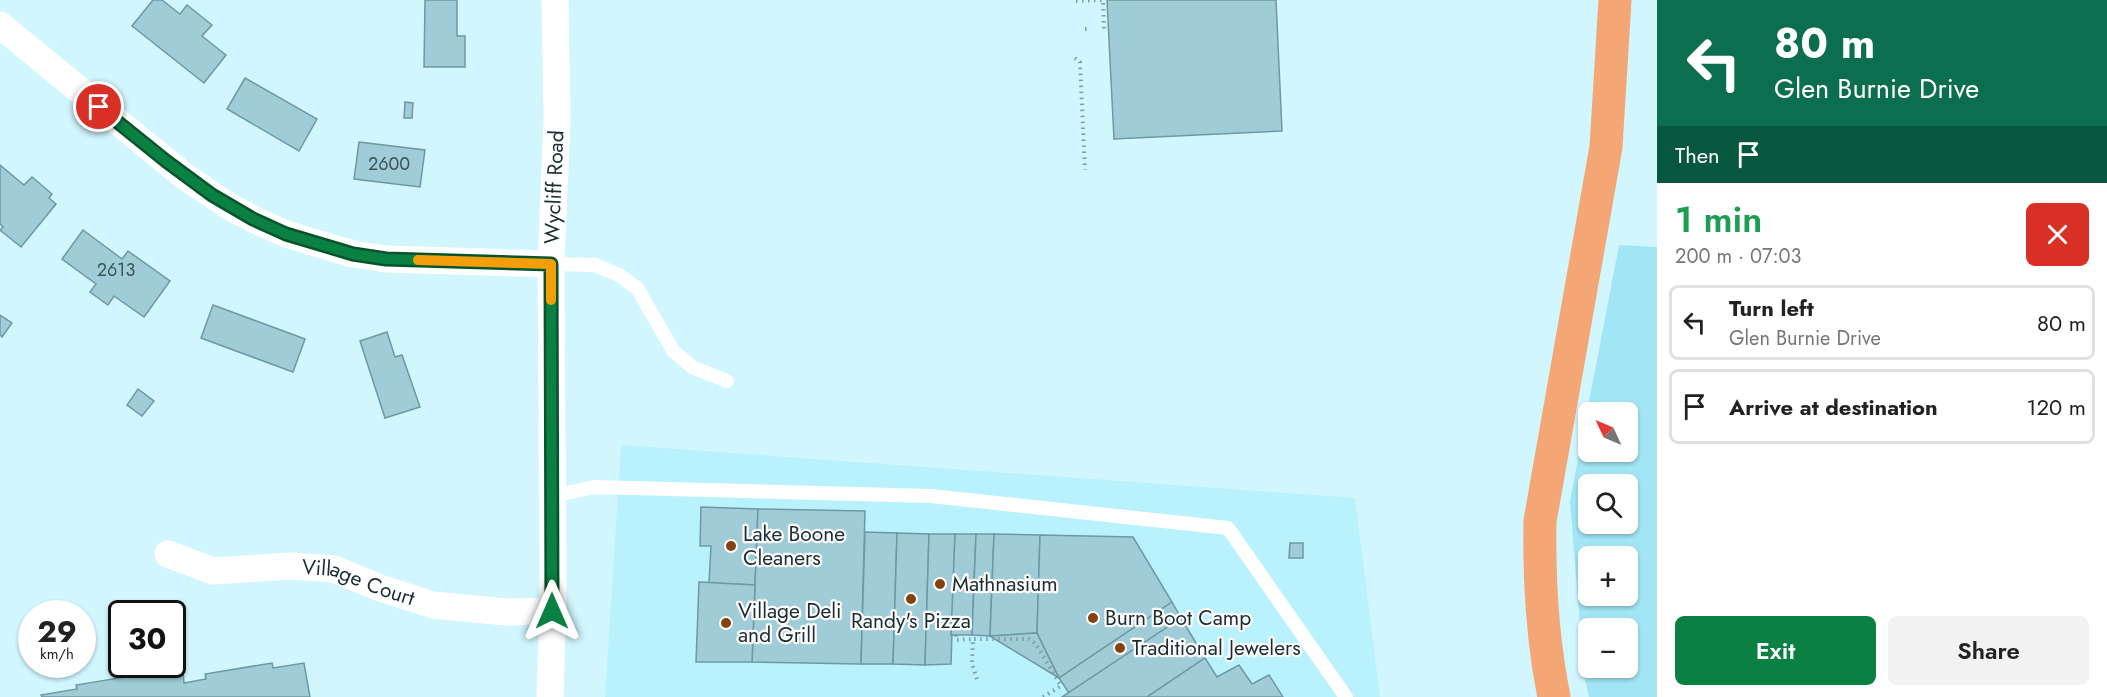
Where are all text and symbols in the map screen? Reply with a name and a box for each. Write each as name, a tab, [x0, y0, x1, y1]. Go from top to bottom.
text: 80 m	[1774, 13, 1875, 74]
icon: left	[1675, 24, 1753, 102]
text: Glen Burnie Drive	[1774, 69, 1979, 108]
pin	[73, 81, 124, 132]
icon: arrive	[82, 90, 115, 123]
street label: Wycliff Road	[537, 130, 572, 245]
icon: arrive	[1732, 138, 1765, 171]
text: Then	[1675, 139, 1720, 171]
house number: 2600	[368, 151, 410, 177]
text: 1 min	[1675, 193, 1762, 245]
button: close	[2026, 203, 2089, 266]
text: 200 m · 07:03	[1675, 242, 1801, 271]
house number: 2613	[97, 257, 135, 283]
text: Turn left	[1729, 292, 1814, 324]
icon: left	[1678, 306, 1711, 339]
text: 80 m	[2037, 307, 2086, 339]
text: Glen Burnie Drive	[1729, 324, 1881, 353]
icon: arrive	[1678, 390, 1711, 423]
text: Arrive at destination	[1729, 391, 1938, 423]
text: 120 m	[2027, 391, 2086, 423]
north arrow	[1578, 402, 1638, 462]
map controls	[1578, 402, 1638, 678]
button: search	[1578, 474, 1638, 534]
place label: Lake Boone Cleaners	[743, 519, 845, 573]
marker: Lake Boone Cleaners	[724, 539, 738, 553]
button: +	[1578, 546, 1638, 606]
street label: Village Court	[301, 552, 418, 613]
place label: Mathnasium	[952, 569, 1058, 599]
marker: Mathnasium	[933, 577, 947, 591]
position arrow	[520, 579, 584, 643]
marker: Randy's Pizza	[904, 592, 918, 606]
place label: Village Deli and Grill	[738, 596, 842, 650]
speed limit sign: 30	[108, 600, 186, 678]
place label: Burn Boot Camp	[1105, 603, 1251, 633]
place label: Randy's Pizza	[851, 606, 971, 636]
text: 29	[37, 610, 77, 653]
marker: Burn Boot Camp	[1086, 611, 1100, 625]
marker: Village Deli and Grill	[719, 616, 733, 630]
button: Exit	[1675, 616, 1876, 685]
button: Share	[1888, 616, 2089, 685]
button: −	[1578, 618, 1638, 678]
place label: Traditional Jewelers	[1132, 633, 1301, 663]
marker: Traditional Jewelers	[1113, 641, 1127, 655]
text: km/h	[40, 643, 74, 665]

